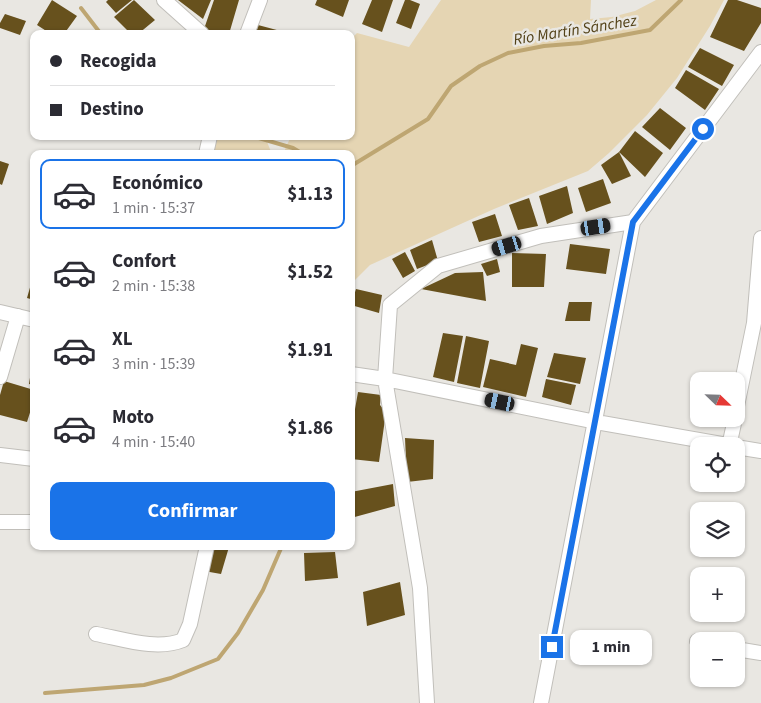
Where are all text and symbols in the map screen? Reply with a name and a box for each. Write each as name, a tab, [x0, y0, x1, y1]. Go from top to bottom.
water label: Río Martín Sánchez	[512, 9, 639, 51]
text: Recogida	[80, 48, 157, 75]
text: Destino	[80, 96, 144, 123]
route start	[692, 118, 714, 140]
text: Económico	[112, 170, 203, 197]
icon: car	[52, 172, 97, 217]
text: $1.13	[287, 181, 333, 208]
text: 1 min · 15:37	[112, 197, 195, 219]
car	[580, 217, 611, 237]
car	[490, 234, 523, 258]
text: Confort	[112, 248, 176, 275]
icon: car	[52, 250, 97, 295]
text: $1.52	[287, 259, 333, 286]
text: 2 min · 15:38	[112, 275, 195, 297]
text: XL	[112, 326, 133, 353]
icon: car	[52, 328, 97, 373]
text: $1.91	[287, 337, 333, 364]
text: 3 min · 15:39	[112, 353, 195, 375]
north arrow	[690, 372, 745, 428]
map controls	[690, 372, 745, 687]
car	[483, 392, 516, 412]
text: Moto	[112, 404, 154, 431]
icon: car	[52, 406, 97, 451]
text: $1.86	[287, 415, 333, 442]
text: 4 min · 15:40	[112, 431, 195, 453]
button: locate	[690, 437, 745, 492]
button: Confirmar	[50, 482, 335, 540]
button: layers	[690, 502, 745, 557]
button: +	[690, 567, 745, 622]
callout: 1 min	[570, 630, 652, 664]
button: −	[690, 632, 745, 687]
route end	[541, 636, 563, 658]
text: 1 min	[592, 636, 630, 658]

